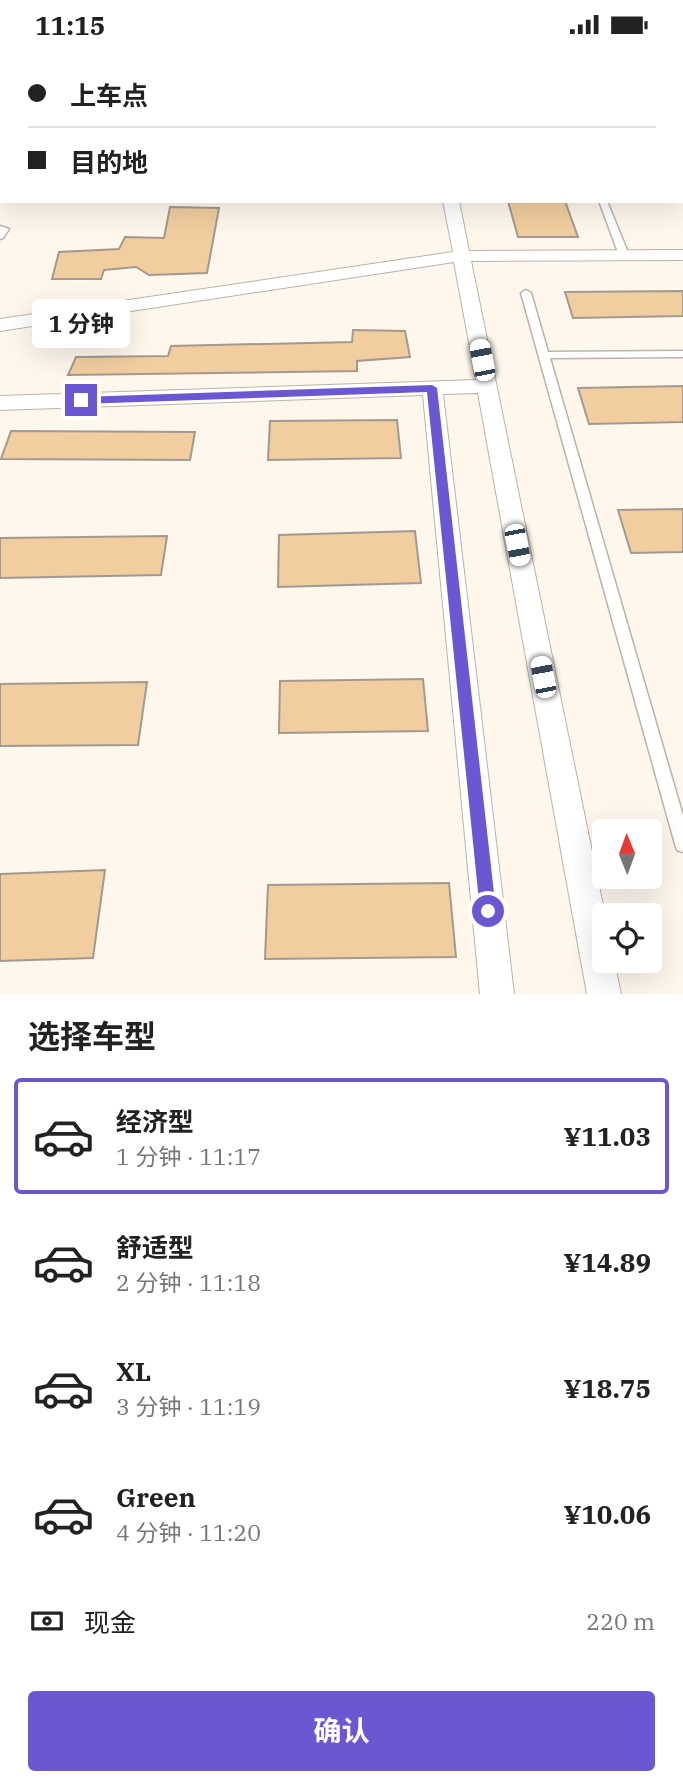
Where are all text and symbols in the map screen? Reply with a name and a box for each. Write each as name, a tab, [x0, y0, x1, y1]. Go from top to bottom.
text: 11:15	[35, 8, 105, 42]
text: 上车点	[70, 78, 148, 112]
text: 目的地	[70, 145, 148, 179]
callout: 1 分钟	[32, 299, 130, 347]
text: 1 分钟	[48, 308, 114, 338]
car	[468, 337, 497, 383]
route end	[65, 384, 97, 416]
car	[503, 522, 532, 568]
car	[529, 654, 558, 700]
north arrow	[592, 819, 662, 889]
map controls	[592, 819, 662, 973]
route start	[472, 895, 504, 927]
button: locate	[592, 903, 662, 973]
text: 选择车型	[28, 1015, 156, 1057]
text: 经济型	[116, 1104, 194, 1138]
icon: car	[32, 1105, 95, 1168]
text: ¥11.03	[564, 1119, 651, 1153]
text: 1 分钟 · 11:17	[116, 1141, 261, 1171]
text: 舒适型	[116, 1230, 194, 1264]
icon: car	[32, 1231, 95, 1294]
text: ¥14.89	[564, 1245, 651, 1279]
text: 2 分钟 · 11:18	[116, 1267, 261, 1297]
text: XL	[116, 1354, 151, 1388]
icon: car	[32, 1357, 95, 1420]
text: ¥18.75	[564, 1371, 651, 1405]
text: 3 分钟 · 11:19	[116, 1391, 261, 1421]
text: Green	[116, 1480, 196, 1514]
icon: car	[32, 1483, 95, 1546]
text: ¥10.06	[564, 1497, 651, 1531]
text: 4 分钟 · 11:20	[116, 1517, 261, 1547]
icon: cash	[28, 1602, 66, 1640]
text: 现金	[84, 1605, 136, 1639]
text: 220 m	[586, 1606, 655, 1636]
button: 确认	[28, 1691, 655, 1771]

